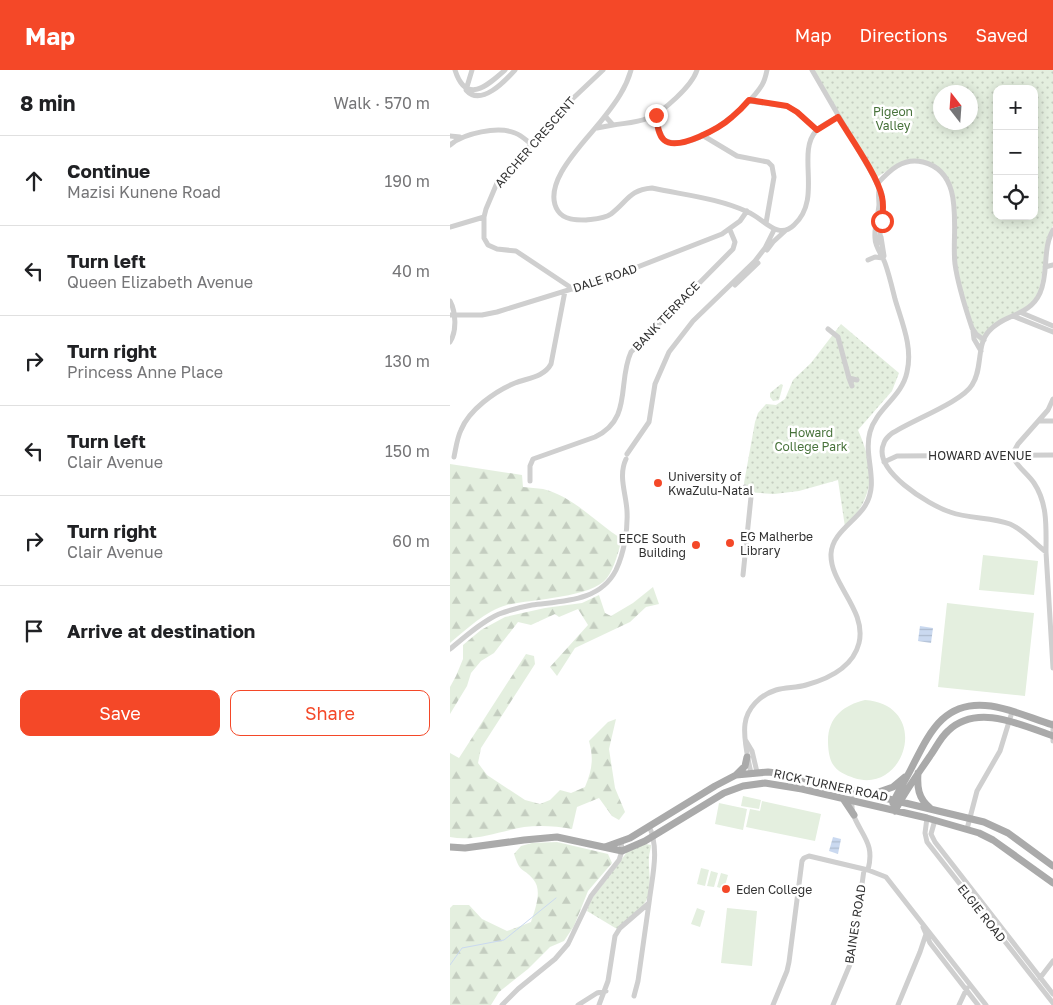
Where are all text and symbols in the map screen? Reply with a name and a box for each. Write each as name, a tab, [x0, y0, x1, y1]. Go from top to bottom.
text: Map	[25, 21, 75, 50]
text: Map	[795, 24, 831, 46]
text: Directions	[859, 24, 947, 46]
text: Saved	[975, 24, 1028, 46]
north arrow	[933, 85, 978, 130]
map controls	[993, 85, 1038, 220]
button: +	[993, 85, 1038, 130]
text: 8 min	[20, 90, 76, 116]
text: Walk · 570 m	[333, 93, 430, 113]
street label: ARCHER CRESCENT	[492, 93, 579, 190]
route end	[645, 104, 668, 127]
park label: Pigeon Valley	[873, 104, 913, 133]
button: −	[993, 130, 1038, 175]
text: Continue	[67, 159, 150, 182]
icon: ahead	[20, 167, 48, 195]
text: 190 m	[384, 171, 430, 191]
button: locate	[993, 175, 1038, 220]
text: Mazisi Kunene Road	[67, 182, 221, 202]
route start	[871, 210, 894, 233]
text: Turn left	[67, 249, 146, 272]
icon: left	[20, 257, 48, 285]
text: 40 m	[392, 261, 430, 281]
street label: DALE ROAD	[571, 261, 639, 295]
text: Queen Elizabeth Avenue	[67, 272, 253, 292]
street label: BANK TERRACE	[629, 278, 703, 354]
text: Turn right	[67, 339, 157, 362]
icon: right	[20, 347, 48, 375]
text: 130 m	[385, 351, 430, 371]
text: Princess Anne Place	[67, 362, 223, 382]
park label: Howard College Park	[774, 425, 848, 454]
text: Turn left	[67, 429, 146, 452]
icon: left	[20, 437, 48, 465]
text: 150 m	[385, 441, 430, 461]
street label: HOWARD AVENUE	[928, 448, 1032, 463]
text: Clair Avenue	[67, 452, 163, 472]
place label: University of KwaZulu-Natal	[668, 469, 753, 498]
marker: University of KwaZulu-Natal	[652, 477, 664, 489]
text: Turn right	[67, 519, 157, 542]
icon: right	[20, 527, 48, 555]
place label: EG Malherbe Library	[740, 529, 813, 558]
text: 60 m	[392, 531, 430, 551]
place label: EECE South Building	[619, 531, 686, 560]
marker: EG Malherbe Library	[724, 537, 736, 549]
marker: EECE South Building	[690, 539, 702, 551]
text: Clair Avenue	[67, 542, 163, 562]
icon: arrive	[20, 617, 48, 645]
text: Arrive at destination	[67, 619, 255, 642]
button: Save	[20, 690, 220, 736]
button: Share	[230, 690, 430, 736]
street label: RICK TURNER ROAD	[772, 766, 890, 804]
street label: ELGIE ROAD	[955, 881, 1009, 945]
place label: Eden College	[736, 882, 812, 897]
marker: Eden College	[720, 883, 732, 895]
street label: BAINES ROAD	[841, 883, 869, 965]

